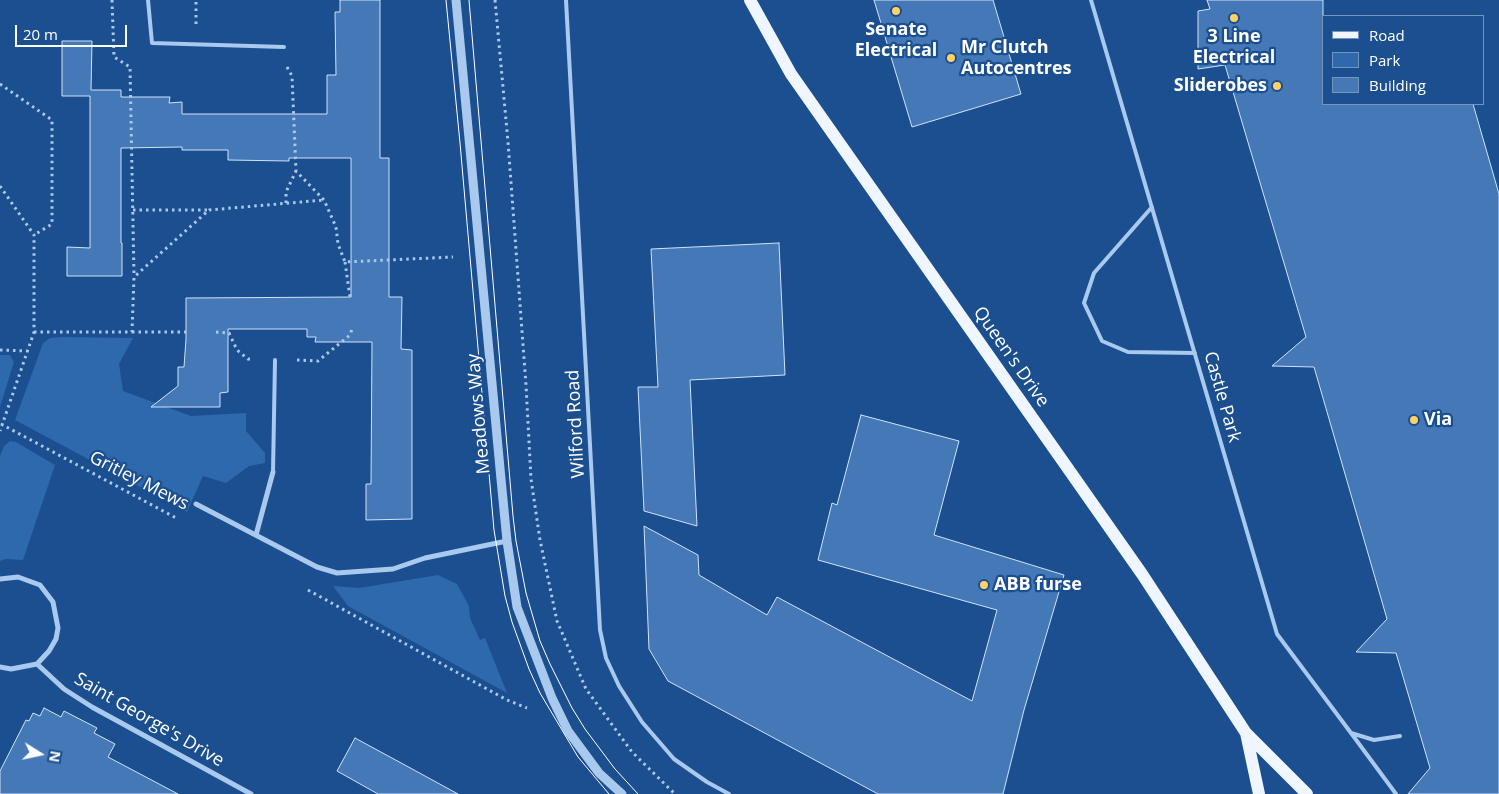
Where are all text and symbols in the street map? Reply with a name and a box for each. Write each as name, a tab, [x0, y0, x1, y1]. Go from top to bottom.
marker: Senate Electrical	[890, 5, 902, 17]
marker: 3 Line Electrical	[1228, 12, 1240, 24]
scale bar	[18, 15, 130, 47]
legend	[1322, 15, 1484, 105]
place label: Senate Electrical	[855, 19, 937, 62]
text: 20 m	[23, 24, 58, 44]
text: Road	[1369, 25, 1405, 45]
place label: 3 Line Electrical	[1193, 26, 1275, 68]
place label: Mr Clutch Autocentres	[961, 37, 1071, 80]
text: Park	[1369, 50, 1400, 70]
marker: Mr Clutch Autocentres	[945, 52, 957, 64]
place label: Sliderobes	[1174, 75, 1267, 97]
text: Building	[1369, 75, 1426, 95]
marker: Sliderobes	[1271, 80, 1283, 92]
street label: Queen's Drive	[968, 303, 1054, 411]
street label: Castle Park	[1199, 349, 1245, 445]
street label: Meadows Way	[463, 353, 495, 475]
street label: Wilford Road	[562, 369, 590, 479]
place label: Via	[1424, 409, 1452, 431]
marker: Via	[1408, 414, 1420, 426]
street label: Gritley Mews	[86, 447, 192, 515]
place label: ABB furse	[994, 574, 1082, 596]
marker: ABB furse	[978, 579, 990, 591]
street label: Saint George's Drive	[70, 668, 228, 772]
north arrow	[15, 729, 65, 779]
text: N	[45, 749, 66, 764]

